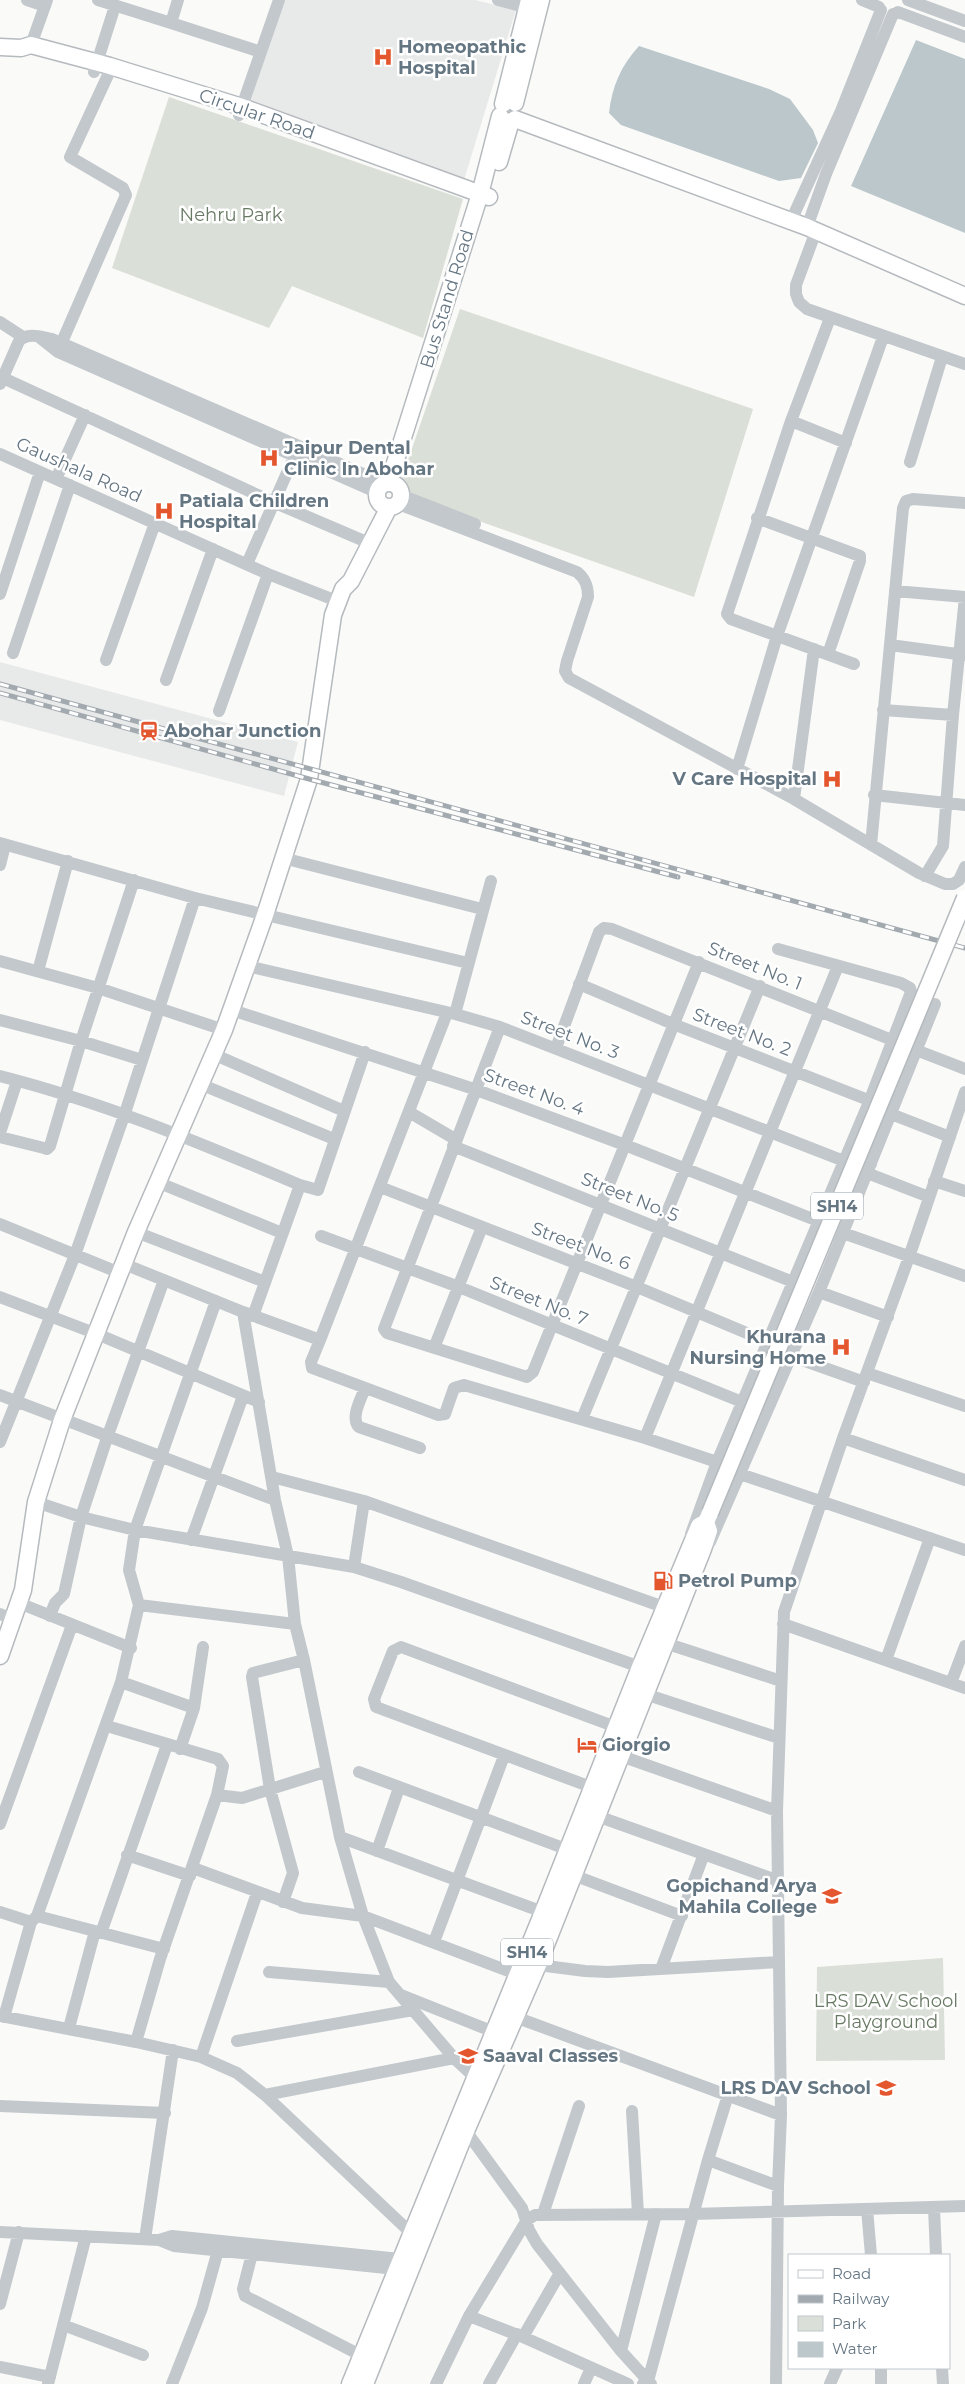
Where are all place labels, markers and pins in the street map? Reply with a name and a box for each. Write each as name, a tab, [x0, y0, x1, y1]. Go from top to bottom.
place label: Homeopathic Hospital	[398, 36, 526, 79]
hospital icon: Homeopathic Hospital	[372, 46, 394, 68]
place label: Jaipur Dental Clinic In Abohar	[283, 437, 434, 480]
hospital icon: Jaipur Dental Clinic In Abohar	[258, 447, 280, 469]
place label: Patiala Children Hospital	[179, 490, 329, 533]
hospital icon: Patiala Children Hospital	[153, 500, 175, 522]
station icon: Abohar Junction	[138, 720, 160, 742]
place label: Abohar Junction	[163, 720, 321, 742]
place label: V Care Hospital	[672, 768, 817, 790]
hospital icon: V Care Hospital	[821, 768, 843, 790]
place label: Khurana Nursing Home	[690, 1326, 826, 1369]
hospital icon: Khurana Nursing Home	[830, 1336, 852, 1358]
fuel station icon: Petrol Pump	[652, 1570, 674, 1592]
place label: Petrol Pump	[678, 1570, 797, 1592]
hotel icon: Giorgio	[576, 1734, 598, 1756]
place label: Giorgio	[602, 1734, 671, 1756]
place label: Gopichand Arya Mahila College	[666, 1875, 817, 1918]
school or university icon: Gopichand Arya Mahila College	[821, 1885, 843, 1907]
school or university icon: Saaval Classes	[457, 2045, 479, 2067]
place label: Saaval Classes	[483, 2045, 619, 2067]
place label: LRS DAV School	[720, 2077, 871, 2099]
school or university icon: LRS DAV School	[875, 2077, 897, 2099]

